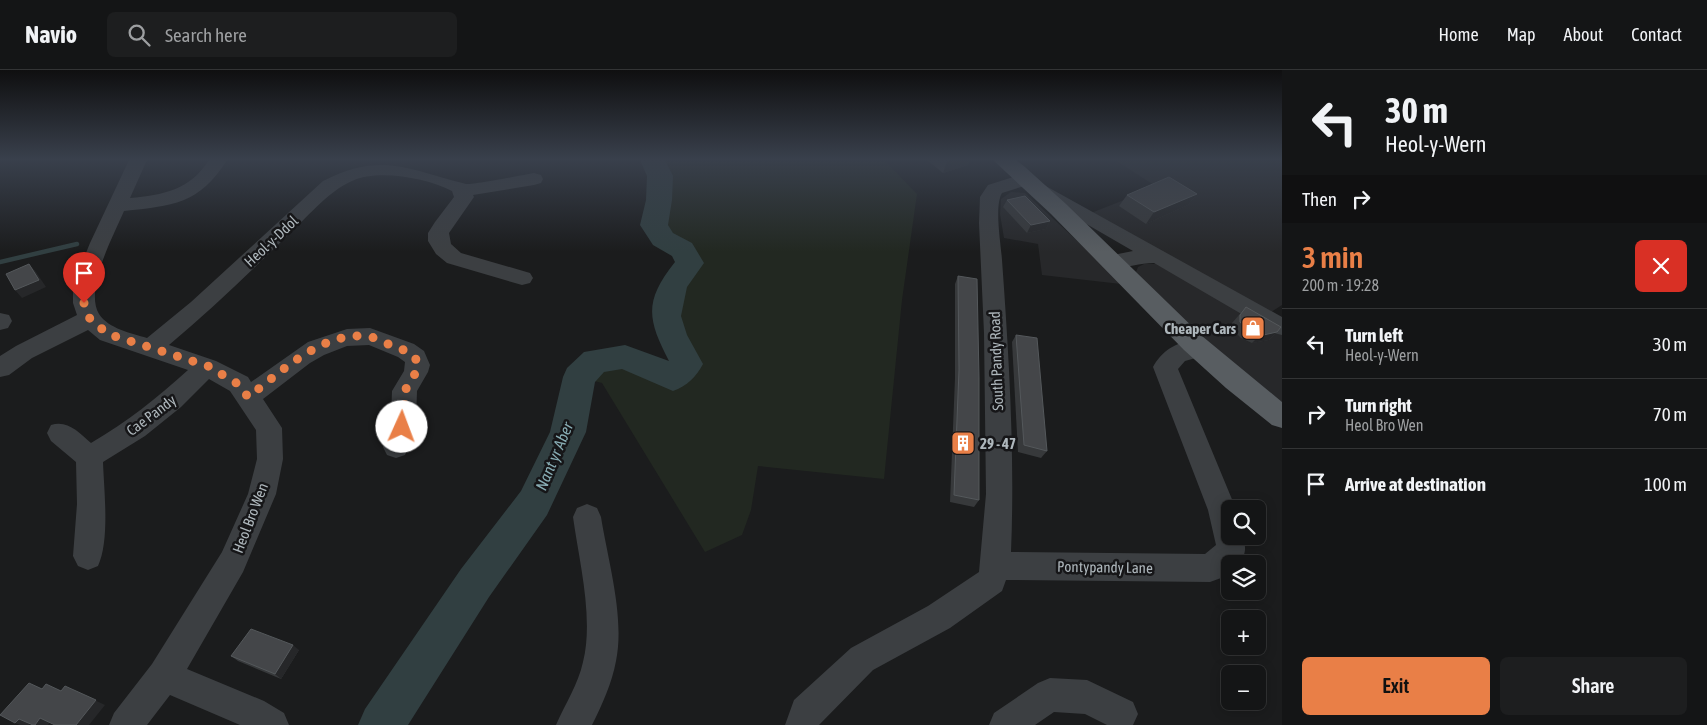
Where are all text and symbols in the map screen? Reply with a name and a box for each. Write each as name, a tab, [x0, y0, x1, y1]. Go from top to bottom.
search box	[107, 12, 457, 57]
text: Navio	[25, 21, 77, 48]
icon: search	[125, 21, 153, 49]
text: Search here	[165, 24, 247, 46]
text: Home	[1439, 24, 1479, 45]
text: Map	[1507, 24, 1536, 45]
text: About	[1564, 24, 1603, 45]
text: Contact	[1631, 24, 1682, 45]
icon: left	[1302, 90, 1367, 155]
text: 30 m	[1385, 90, 1448, 130]
text: Heol-y-Wern	[1385, 131, 1486, 157]
icon: right	[1347, 185, 1375, 213]
text: Then	[1302, 188, 1337, 210]
street label: Heol-y-Ddol	[241, 212, 301, 270]
text: 3 min	[1302, 240, 1363, 274]
button: close	[1635, 240, 1687, 292]
pin	[63, 252, 105, 303]
icon: arrive	[70, 259, 98, 287]
text: 200 m · 19:28	[1302, 276, 1379, 294]
street label: South Pandy Road	[986, 311, 1006, 411]
shop icon: Cheaper Cars	[1240, 315, 1266, 341]
place label: Cheaper Cars	[1164, 320, 1237, 337]
text: Turn left	[1345, 324, 1403, 346]
icon: left	[1302, 330, 1330, 358]
text: 30 m	[1653, 333, 1687, 355]
text: Heol-y-Wern	[1345, 346, 1419, 364]
street label: Cae Pandy	[123, 391, 179, 439]
text: Turn right	[1345, 394, 1412, 416]
position arrow	[375, 400, 427, 452]
icon: right	[1302, 400, 1330, 428]
text: 70 m	[1653, 403, 1687, 425]
text: Heol Bro Wen	[1345, 416, 1424, 434]
water label: Nant yr Aber	[532, 418, 578, 493]
building icon: 29 - 47	[950, 430, 976, 456]
place label: 29 - 47	[980, 435, 1016, 452]
icon: arrive	[1302, 470, 1330, 498]
text: Arrive at destination	[1345, 473, 1486, 495]
text: 100 m	[1644, 473, 1687, 495]
street label: Heol Bro Wen	[229, 481, 271, 555]
map controls	[1221, 500, 1266, 710]
button: search	[1221, 500, 1266, 545]
button: layers	[1221, 555, 1266, 600]
street label: Pontypandy Lane	[1057, 558, 1153, 576]
button: +	[1221, 610, 1266, 655]
button: Exit	[1302, 657, 1490, 715]
button: Share	[1500, 657, 1687, 715]
button: −	[1221, 665, 1266, 710]

